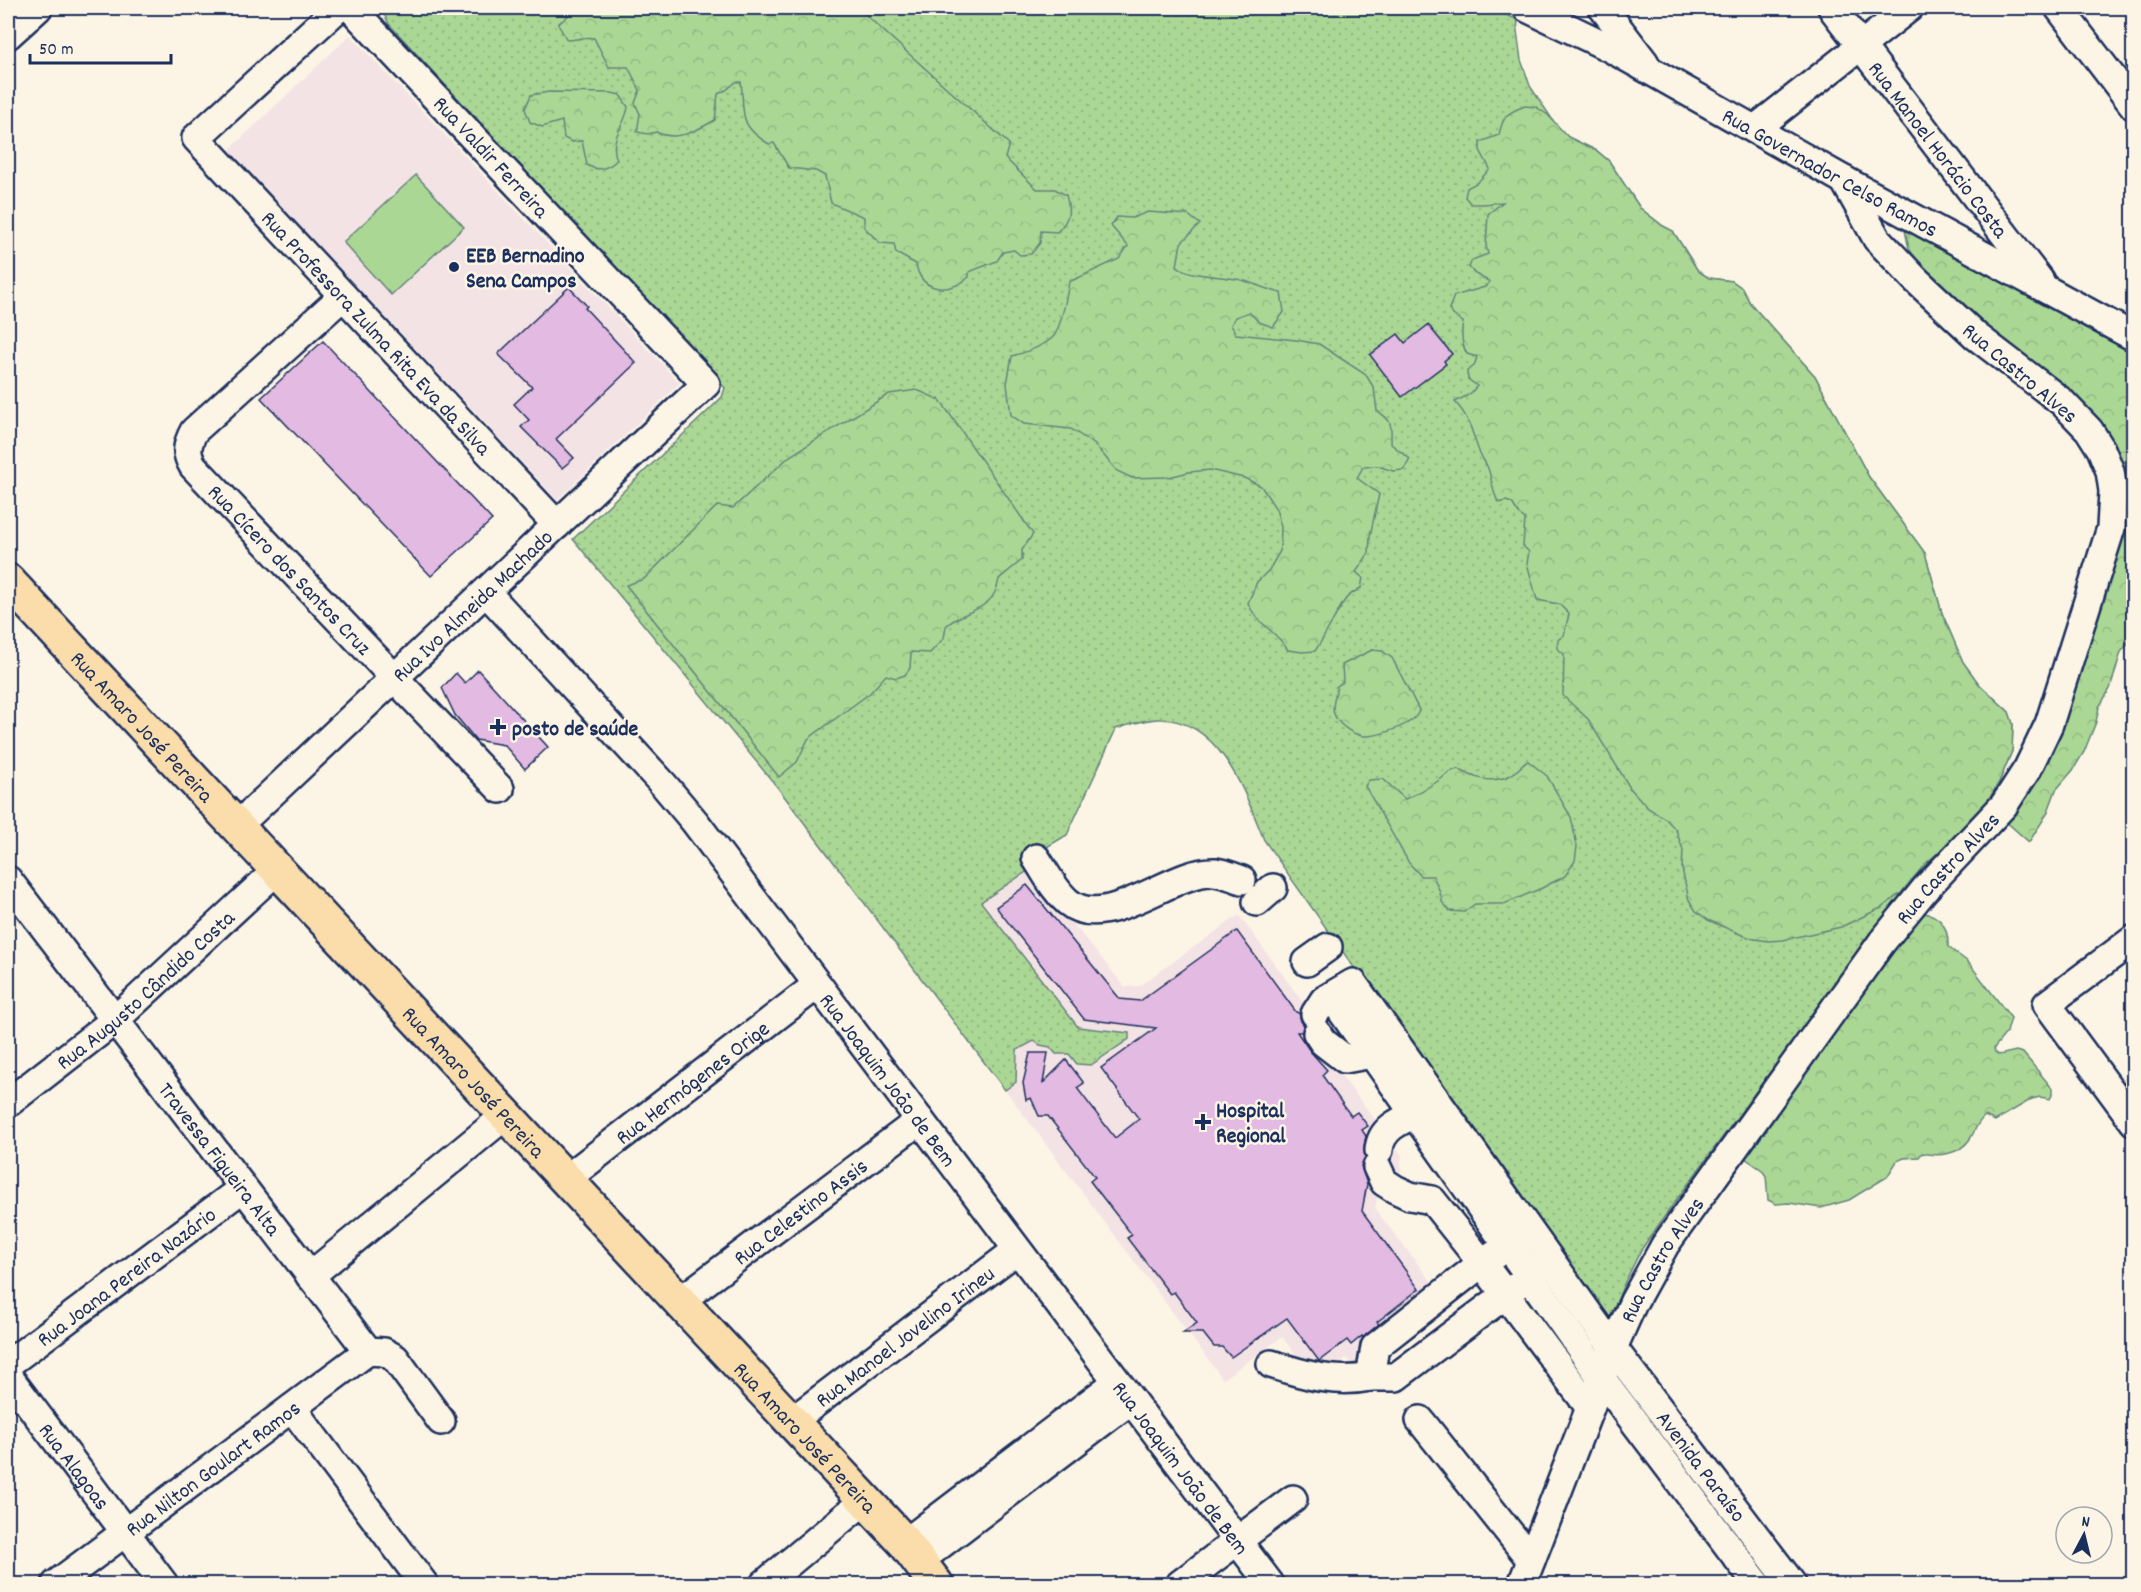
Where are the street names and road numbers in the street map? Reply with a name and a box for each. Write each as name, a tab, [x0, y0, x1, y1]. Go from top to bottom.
street label: Rua Manoel Horácio Costa	[1859, 56, 2014, 246]
street label: Rua Valdir Ferreira	[424, 90, 555, 227]
street label: Rua Governador Celso Ramos	[1715, 102, 1942, 247]
street label: Rua Professora Zulma Rita Eva da Silva	[252, 205, 497, 464]
street label: Rua Castro Alves	[1954, 317, 2083, 432]
street label: Rua Cícero dos Santos Cruz	[199, 479, 378, 664]
street label: Rua Ivo Almeida Machado	[387, 524, 562, 691]
street label: Rua Amaro José Pereira	[62, 645, 220, 812]
street label: Rua Castro Alves	[1890, 807, 2009, 933]
street label: Rua Augusto Cândido Costa	[51, 904, 243, 1079]
street label: Rua Joaquim João de Bem	[810, 988, 962, 1175]
street label: Rua Amaro José Pereira	[393, 1001, 551, 1167]
street label: Rua Hermógenes Orige	[610, 1015, 778, 1154]
street label: Travessa Figueira Alta	[149, 1077, 287, 1244]
street label: Rua Celestino Assis	[728, 1153, 876, 1274]
street label: Rua Castro Alves	[1614, 1192, 1714, 1329]
street label: Rua Joana Pereira Nazário	[32, 1201, 224, 1356]
street label: Rua Manoel Jovelino Irineu	[810, 1260, 1003, 1417]
street label: Rua Amaro José Pereira	[725, 1356, 883, 1522]
street label: Rua Joaquim João de Bem	[1103, 1376, 1255, 1563]
street label: Rua Nilton Goulart Ramos	[120, 1394, 308, 1546]
street label: Avenida Paraíso	[1647, 1405, 1752, 1530]
street label: Rua Alagoas	[29, 1418, 115, 1518]

